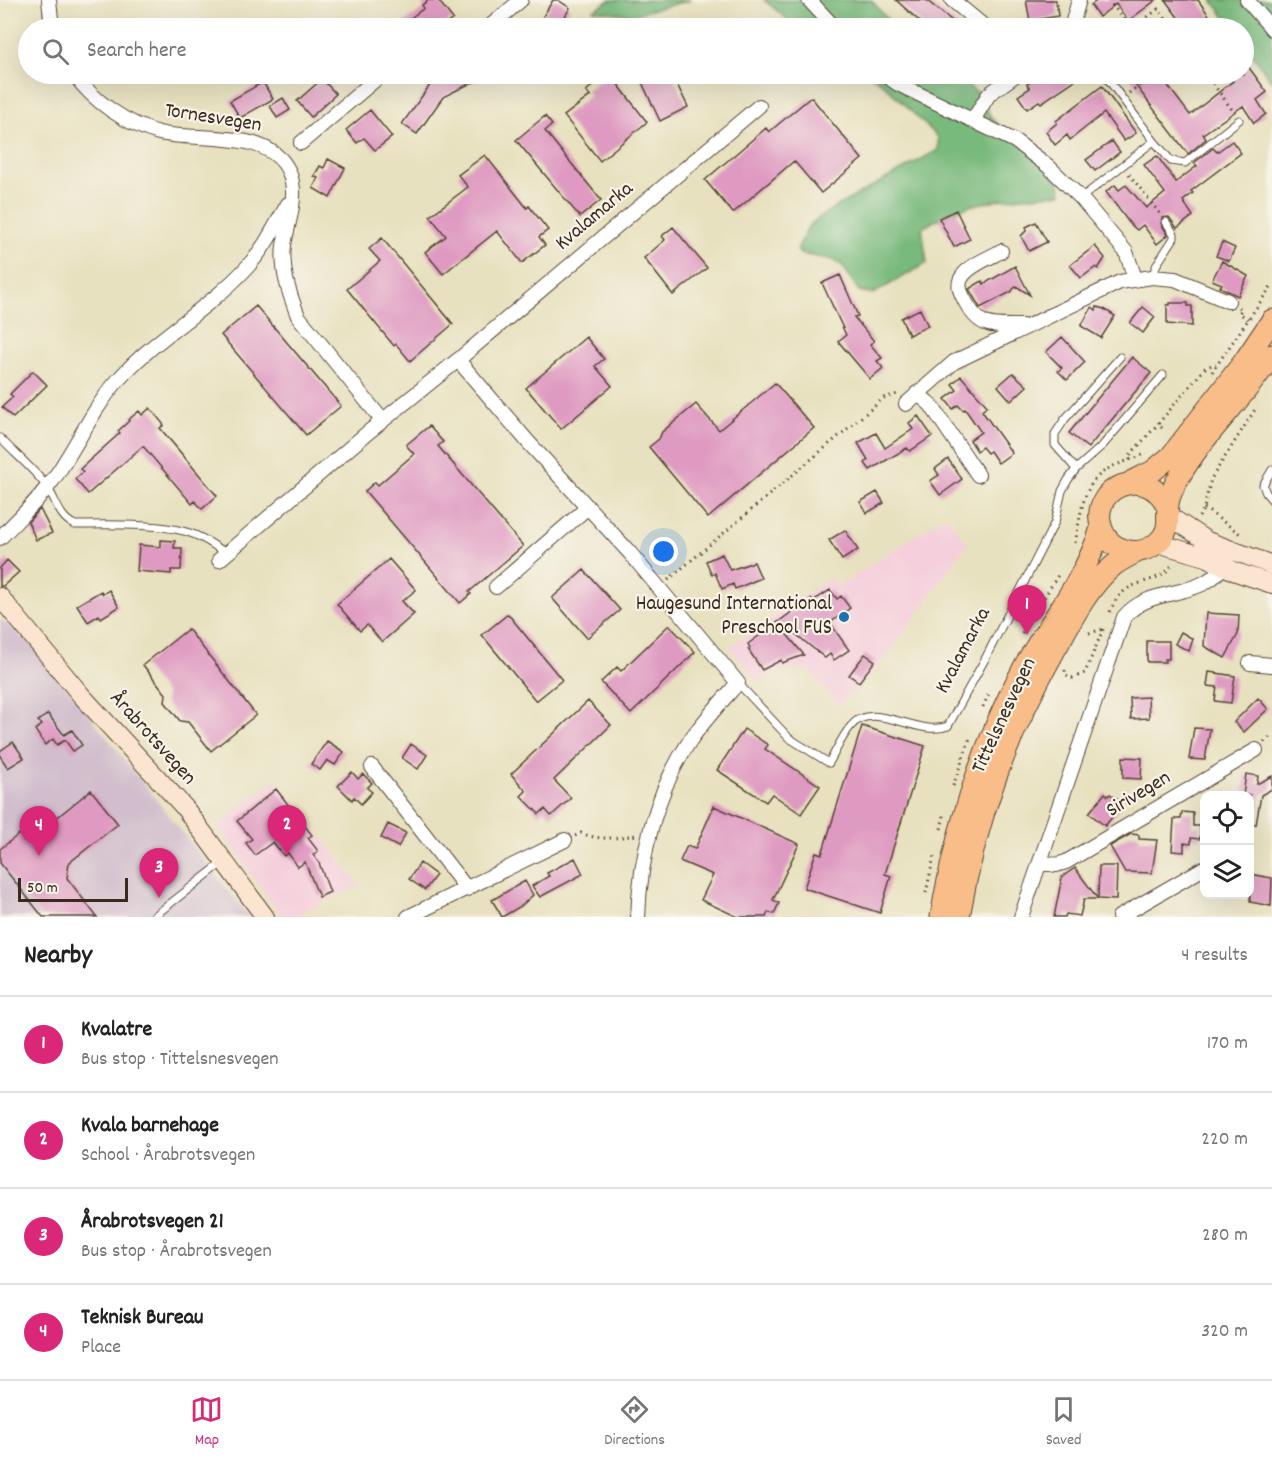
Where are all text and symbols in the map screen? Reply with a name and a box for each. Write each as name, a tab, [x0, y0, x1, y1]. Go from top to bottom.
search box	[18, 18, 1254, 84]
icon: search	[39, 35, 72, 68]
text: Search here	[87, 36, 186, 67]
street label: Tornesvegen	[162, 97, 264, 141]
street label: Kvalamarka	[549, 175, 641, 259]
your location	[649, 537, 678, 566]
pin: 1	[1008, 586, 1046, 635]
place label: Haugesund International Preschool FUS	[636, 590, 832, 644]
street label: Kvalamarka	[929, 602, 1000, 699]
marker: Haugesund International Preschool FUS	[837, 610, 851, 624]
street label: Tittelsnesvegen	[965, 653, 1045, 779]
street label: Årabrotsvegen	[102, 685, 202, 793]
street label: Sirivegen	[1101, 764, 1177, 826]
map controls	[1200, 791, 1254, 899]
button: locate	[1200, 791, 1254, 845]
pin: 4	[20, 806, 58, 856]
pin: 2	[268, 806, 306, 855]
button: layers	[1200, 845, 1254, 899]
pin: 3	[140, 848, 178, 898]
scale bar	[18, 875, 128, 902]
text: 50 m	[27, 877, 58, 900]
text: Nearby	[24, 938, 92, 975]
text: 4 results	[1181, 942, 1248, 970]
text: Kvalatre	[81, 1015, 152, 1046]
text: 1	[41, 1030, 46, 1058]
text: 170 m	[1207, 1030, 1248, 1058]
text: Bus stop · Tittelsnesvegen	[81, 1046, 279, 1074]
text: Kvala barnehage	[81, 1111, 219, 1142]
text: 2	[39, 1126, 48, 1154]
text: 220 m	[1201, 1126, 1248, 1154]
text: School · Årabrotsvegen	[81, 1142, 255, 1170]
text: Årabrotsvegen 21	[81, 1207, 224, 1238]
text: 3	[39, 1222, 48, 1250]
text: 280 m	[1202, 1222, 1248, 1250]
text: Bus stop · Årabrotsvegen	[81, 1238, 272, 1266]
text: Teknisk Bureau	[81, 1303, 204, 1334]
text: 4	[39, 1318, 48, 1346]
text: 320 m	[1201, 1318, 1248, 1346]
text: Place	[81, 1334, 121, 1362]
tab: Map	[190, 1393, 223, 1452]
tab: Directions	[604, 1393, 665, 1452]
tab: Saved	[1046, 1393, 1082, 1452]

